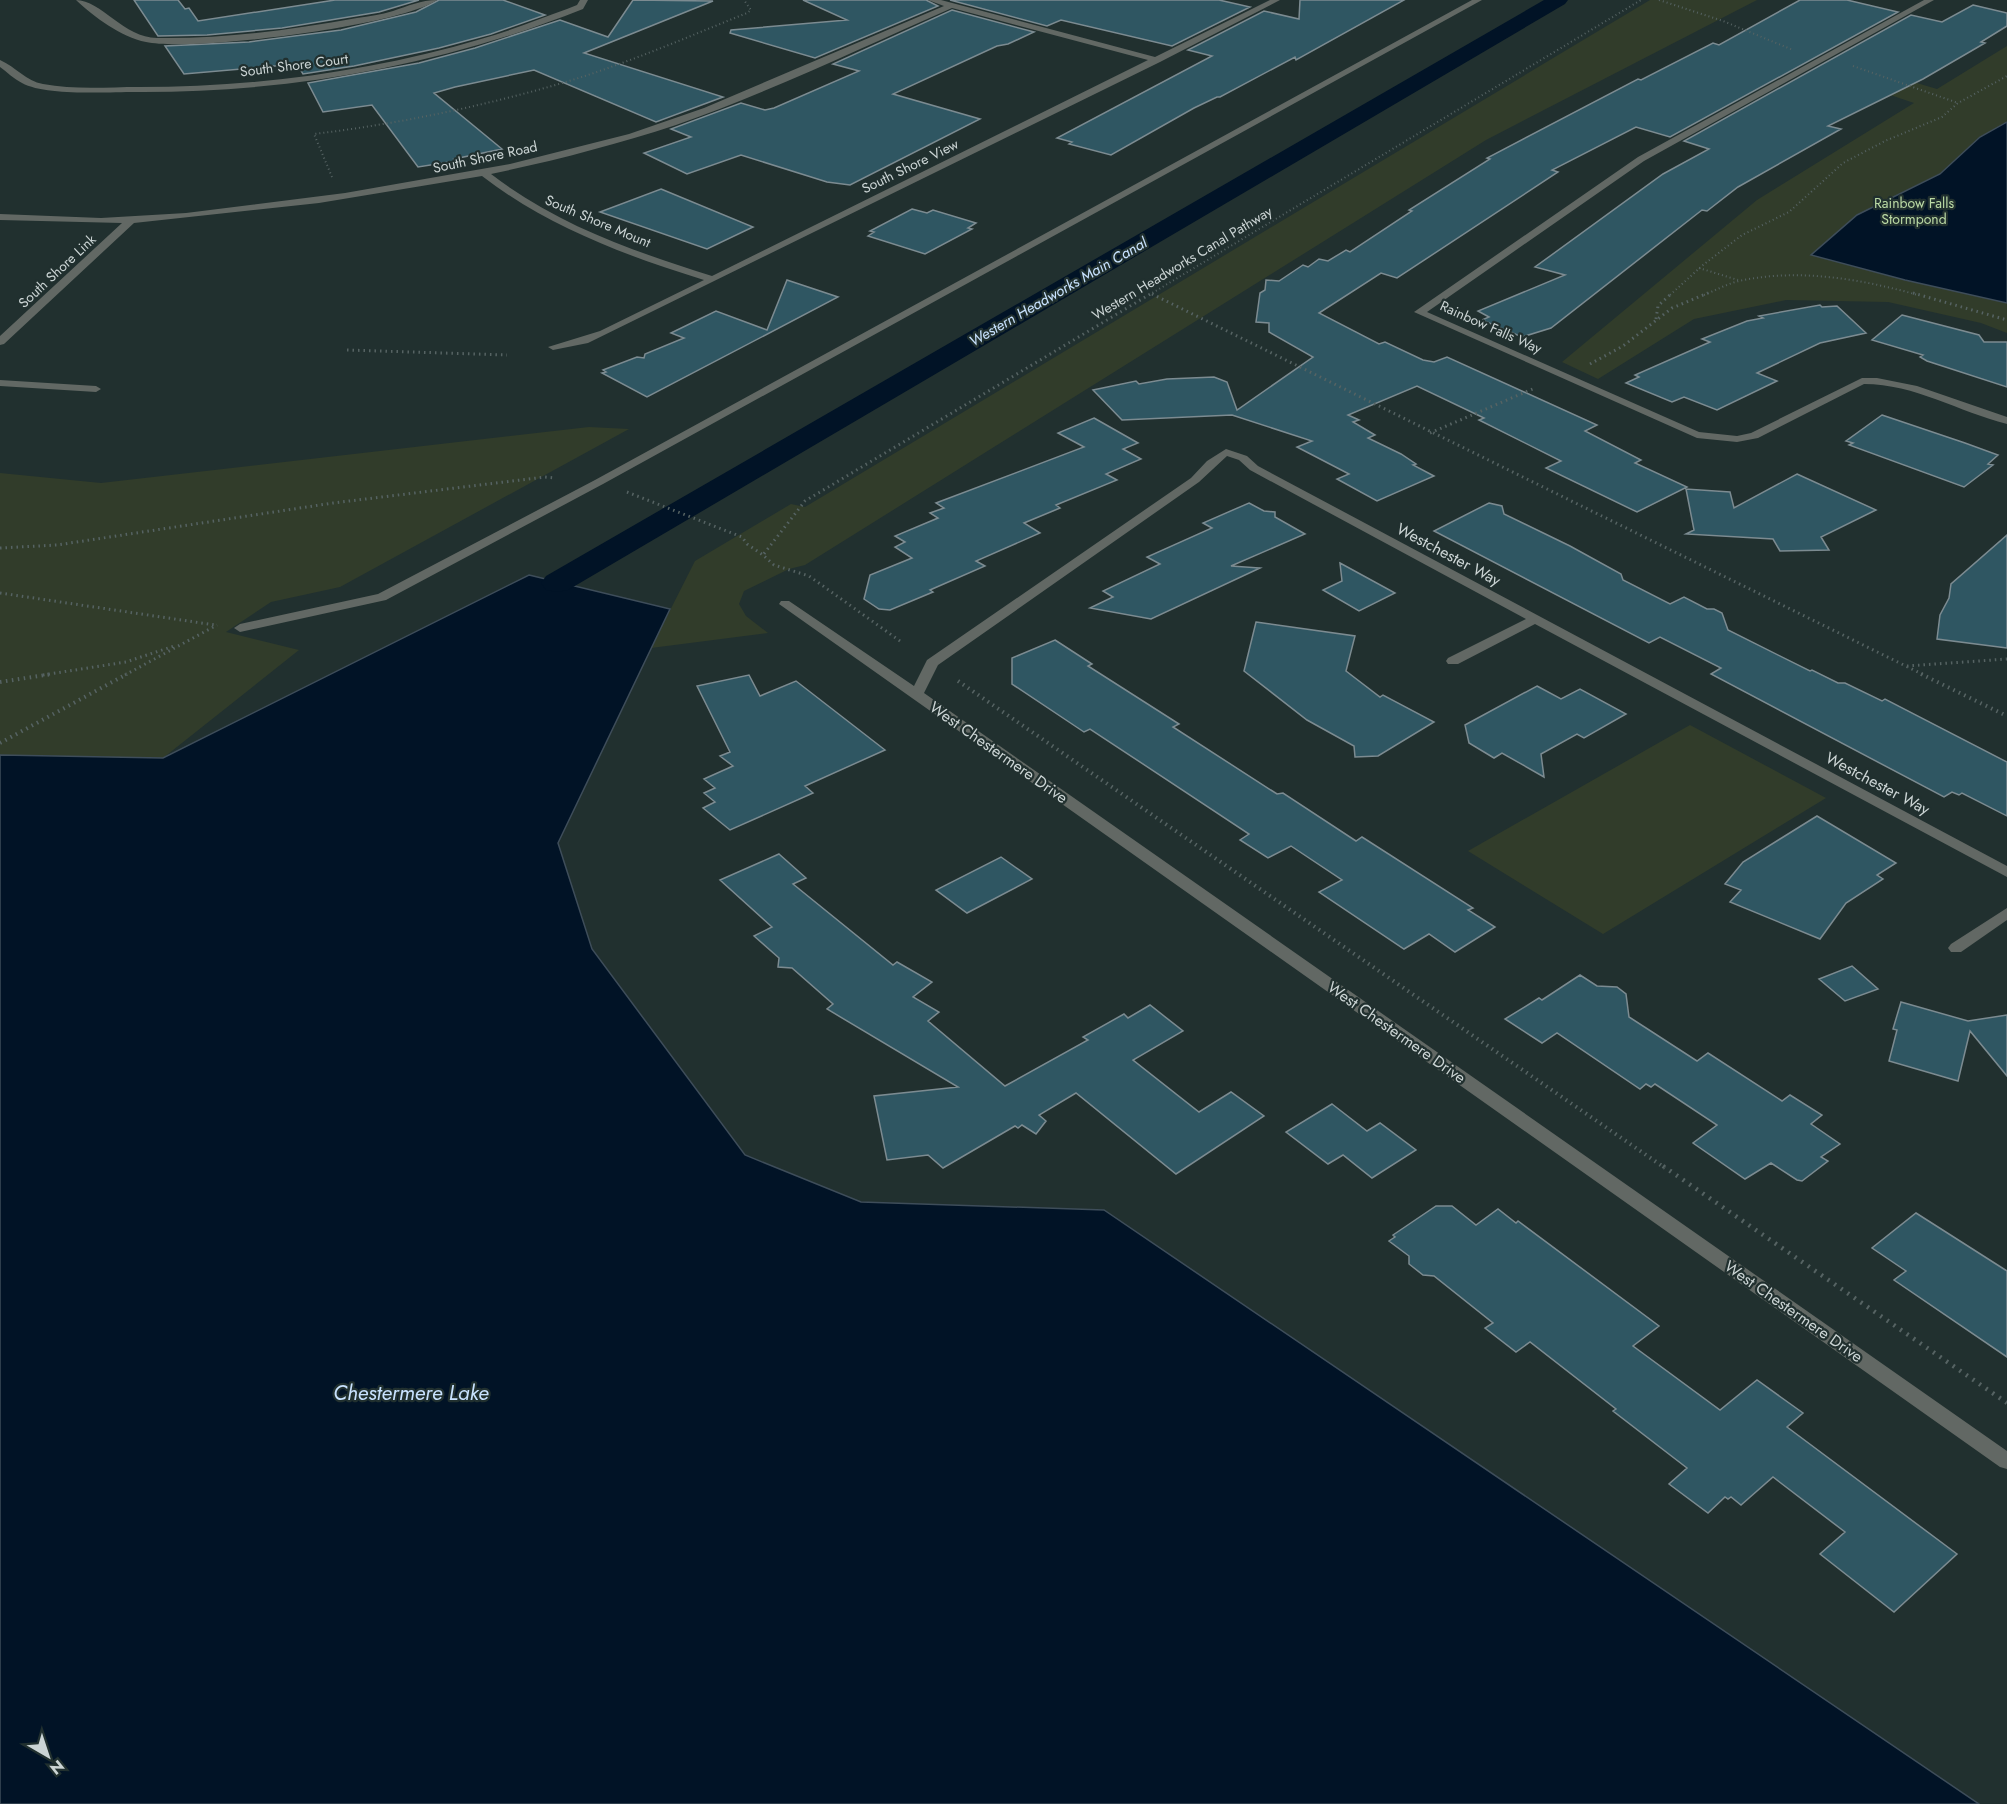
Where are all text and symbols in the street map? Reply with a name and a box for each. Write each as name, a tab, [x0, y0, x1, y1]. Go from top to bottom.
street label: South Shore Court	[239, 48, 350, 82]
street label: South Shore View	[858, 134, 962, 198]
street label: South Shore Road	[431, 136, 539, 178]
street label: South Shore Mount	[542, 190, 655, 253]
park label: Rainbow Falls Stormpond	[1874, 193, 1954, 229]
street label: Western Headworks Canal Pathway	[1088, 201, 1277, 325]
street label: South Shore Link	[14, 229, 101, 312]
water label: Western Headworks Main Canal	[965, 232, 1152, 352]
street label: Rainbow Falls Way	[1437, 296, 1546, 359]
street label: Westchester Way	[1393, 517, 1506, 592]
street label: West Chestermere Drive	[925, 696, 1073, 809]
street label: Westchester Way	[1822, 746, 1935, 821]
street label: West Chestermere Drive	[1323, 976, 1471, 1089]
street label: West Chestermere Drive	[1720, 1255, 1868, 1368]
water label: Chestermere Lake	[333, 1378, 489, 1408]
north arrow	[18, 1726, 78, 1786]
text: N	[45, 1754, 69, 1780]

